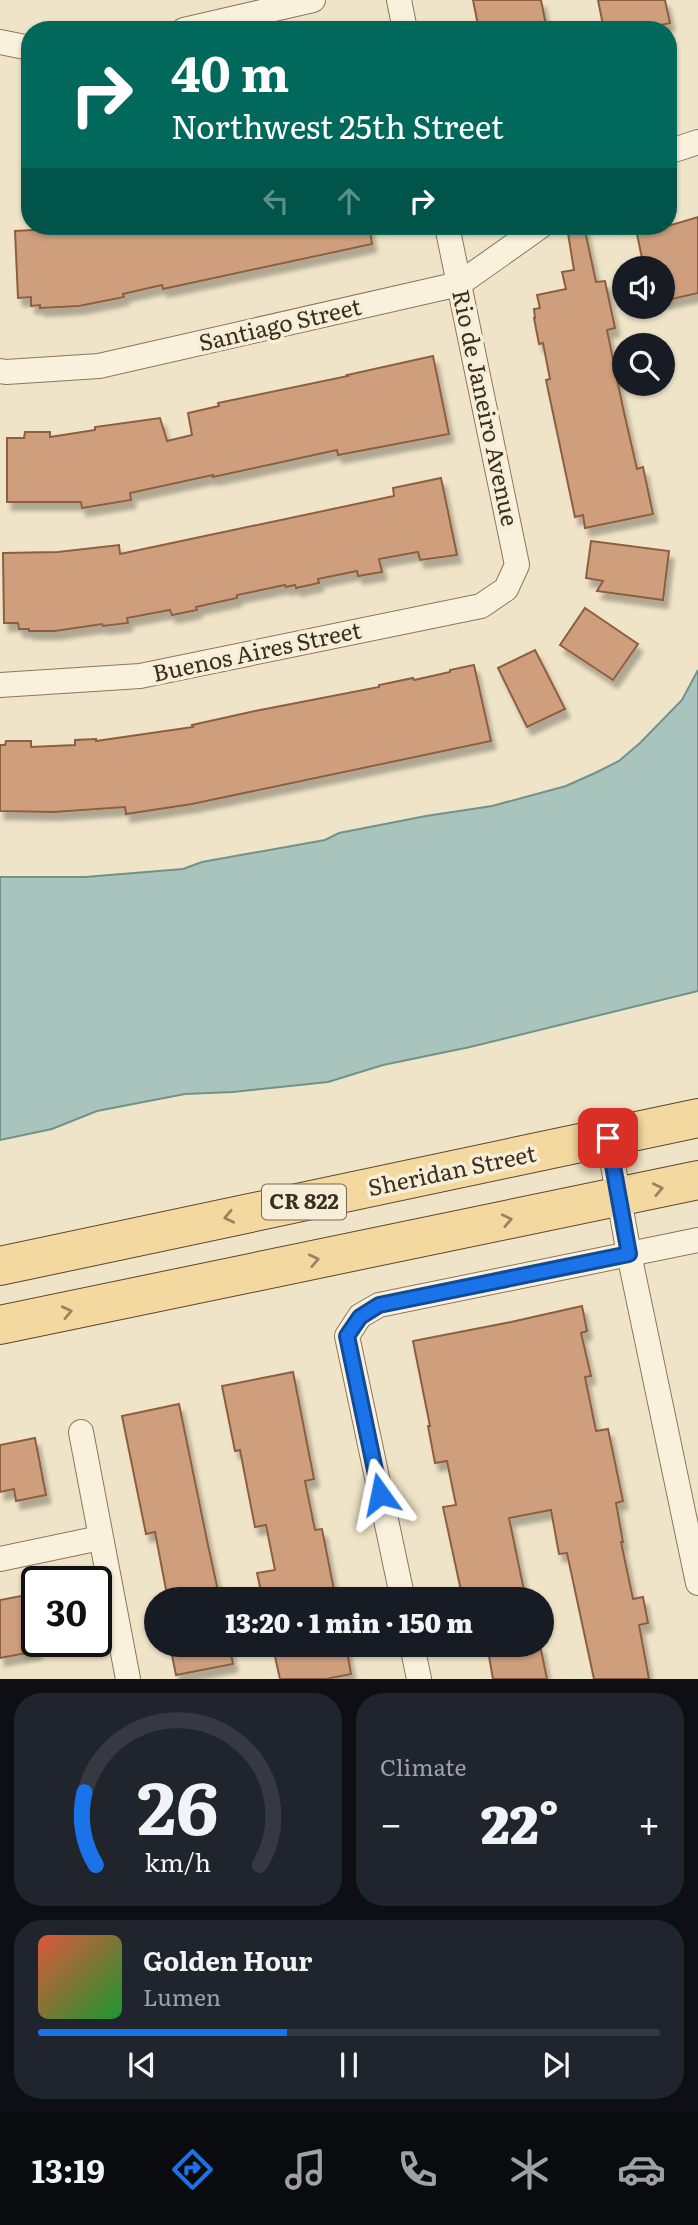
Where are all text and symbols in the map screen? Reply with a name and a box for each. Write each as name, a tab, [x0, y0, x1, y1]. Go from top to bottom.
text: 40 m	[171, 34, 289, 107]
icon: right	[56, 49, 147, 140]
text: Northwest 25th Street	[171, 101, 504, 149]
icon: left	[257, 182, 295, 220]
icon: ahead	[330, 182, 368, 220]
icon: right	[403, 182, 441, 220]
map controls	[612, 256, 675, 396]
button: sound	[612, 256, 675, 319]
street label: Rio de Janeiro Avenue	[445, 286, 529, 529]
street label: Santiago Street	[195, 288, 365, 358]
button: search	[612, 333, 675, 396]
street label: Buenos Aires Street	[149, 611, 365, 689]
pin	[578, 1108, 638, 1168]
icon: arrive	[589, 1119, 627, 1157]
street label: Sheridan Street	[364, 1134, 539, 1203]
one-way arrow	[652, 1182, 664, 1197]
road number: CR 822	[262, 1184, 346, 1220]
one-way arrow	[223, 1209, 235, 1224]
one-way arrow	[501, 1214, 513, 1229]
one-way arrow	[308, 1254, 320, 1269]
one-way arrow	[61, 1305, 73, 1320]
position arrow	[343, 1457, 417, 1531]
speed limit sign: 30	[21, 1566, 112, 1657]
text: 13:20 · 1 min · 150 m	[225, 1602, 473, 1641]
text: Climate	[380, 1749, 466, 1783]
text: 26	[137, 1750, 219, 1858]
text: 22°	[481, 1783, 559, 1860]
text: −	[380, 1793, 402, 1850]
text: +	[638, 1793, 660, 1850]
text: km/h	[145, 1843, 211, 1880]
text: Golden Hour	[143, 1940, 312, 1979]
text: Lumen	[143, 1979, 221, 2013]
icon: previous	[123, 2046, 161, 2084]
icon: pause	[330, 2046, 368, 2084]
icon: next	[537, 2046, 575, 2084]
text: 13:19	[32, 2145, 105, 2193]
icon: directions	[168, 2145, 217, 2194]
icon: music	[281, 2145, 330, 2194]
icon: phone	[393, 2145, 442, 2194]
icon: climate	[505, 2145, 554, 2194]
icon: car	[617, 2145, 666, 2194]

